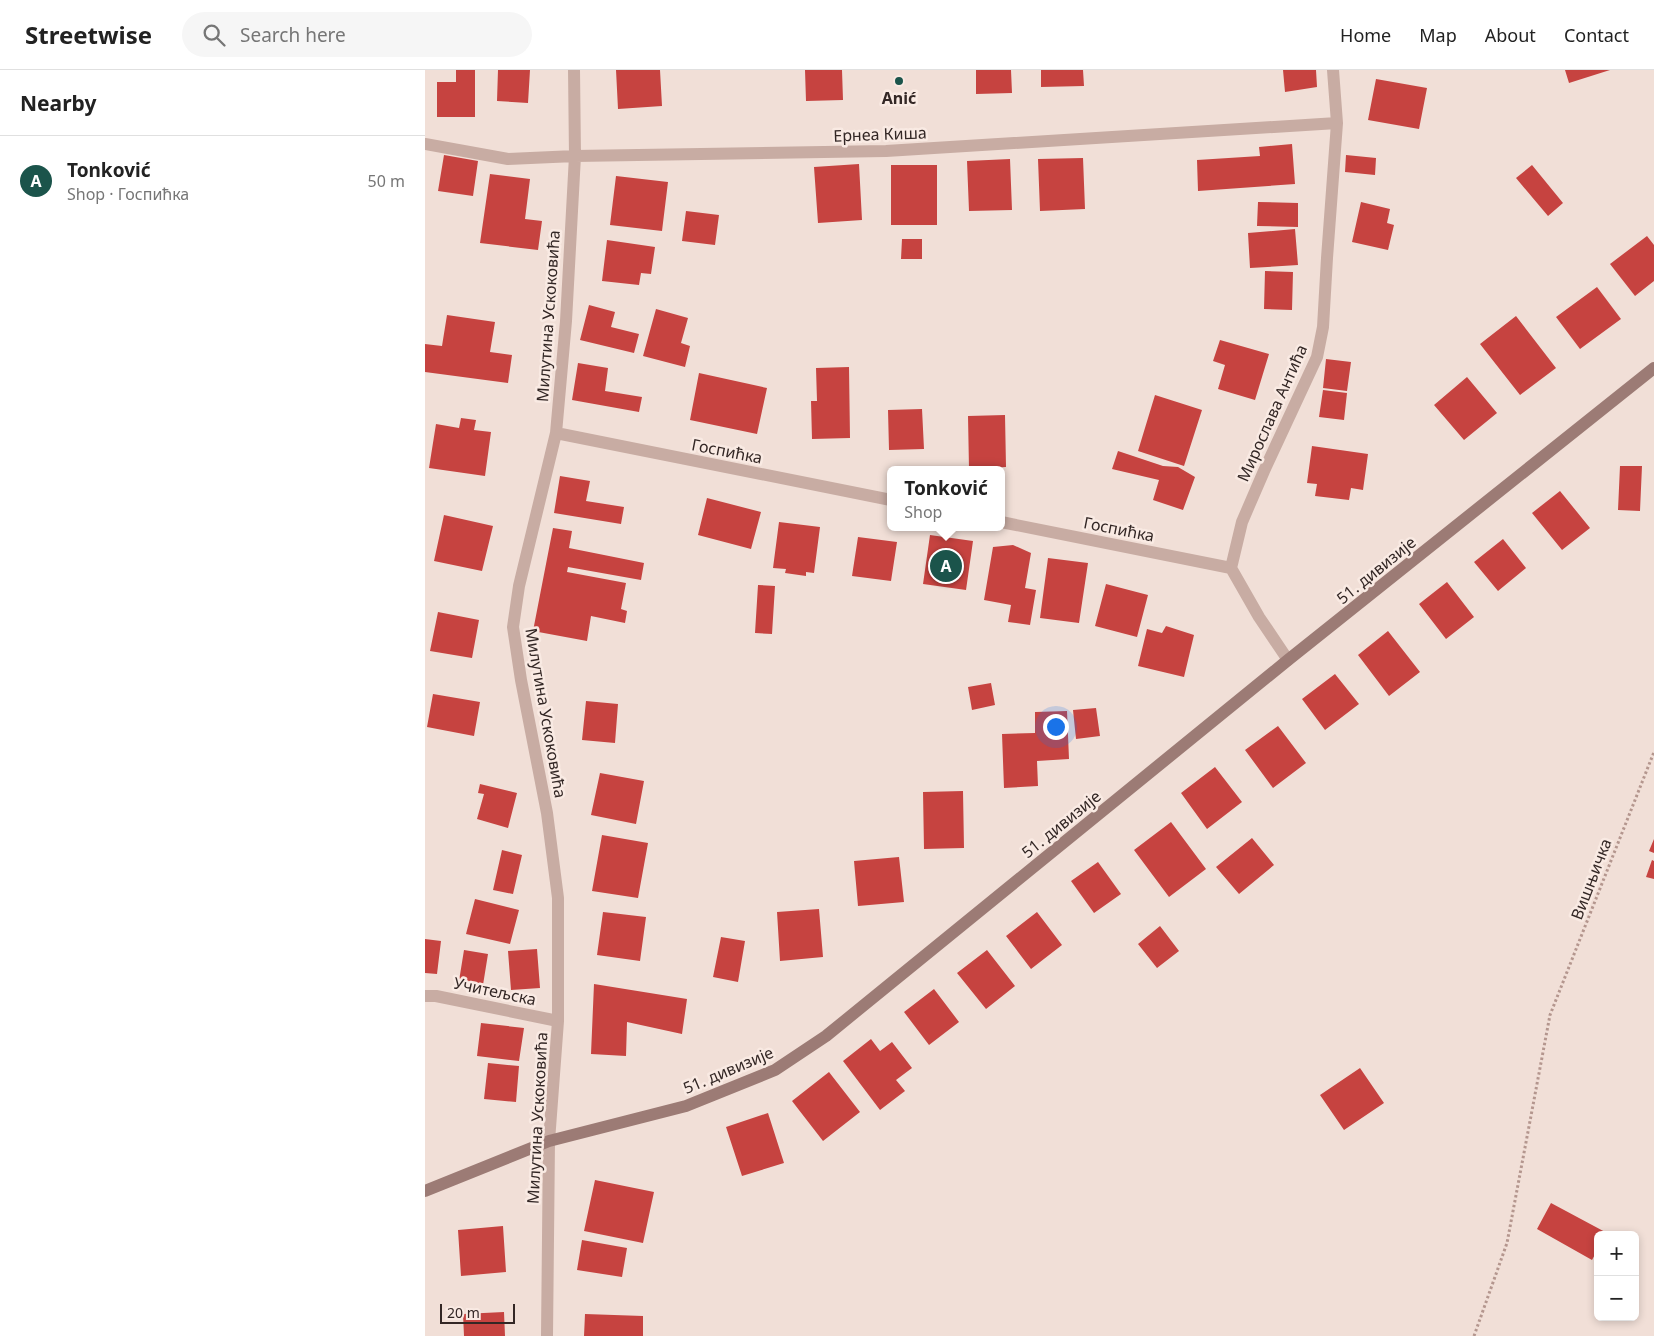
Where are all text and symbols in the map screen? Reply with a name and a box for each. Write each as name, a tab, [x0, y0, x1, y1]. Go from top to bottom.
search box	[182, 12, 532, 57]
text: Streetwise	[25, 18, 152, 51]
icon: search	[200, 21, 228, 49]
text: Search here	[240, 22, 346, 48]
text: Home	[1340, 23, 1391, 47]
text: Map	[1419, 23, 1457, 47]
text: About	[1485, 23, 1536, 47]
text: Contact	[1564, 23, 1629, 47]
marker: Anić	[893, 75, 905, 87]
place label: Anić	[882, 87, 916, 109]
text: Nearby	[20, 89, 96, 117]
street label: Ернеа Киша	[833, 121, 927, 147]
text: Tonković	[67, 157, 150, 183]
text: A	[30, 170, 42, 192]
text: 50 m	[368, 170, 405, 192]
text: Shop · Госпићка	[67, 183, 189, 205]
street label: Милутина Ускоковића	[531, 229, 565, 403]
street label: Мирослава Антића	[1232, 341, 1312, 485]
street label: Госпићка	[690, 433, 764, 469]
popup	[887, 466, 1005, 531]
text: Tonković	[904, 475, 988, 501]
text: Shop	[904, 501, 942, 523]
street label: Госпићка	[1082, 511, 1156, 547]
street label: 51. дивизије	[1332, 531, 1420, 609]
pin: A	[930, 547, 962, 585]
street label: Милутина Ускоковића	[520, 626, 572, 800]
your location	[1043, 714, 1069, 740]
street label: 51. дивизије	[1017, 785, 1105, 863]
street label: Вишњичка	[1565, 835, 1617, 923]
street label: Учитељска	[452, 972, 538, 1010]
street label: Милутина Ускоковића	[522, 1031, 552, 1205]
street label: 51. дивизије	[679, 1041, 777, 1099]
map controls	[1594, 1231, 1639, 1321]
button: +	[1594, 1231, 1639, 1276]
button: −	[1594, 1276, 1639, 1321]
scale bar	[440, 1301, 515, 1324]
text: 20 m	[447, 1303, 480, 1322]

